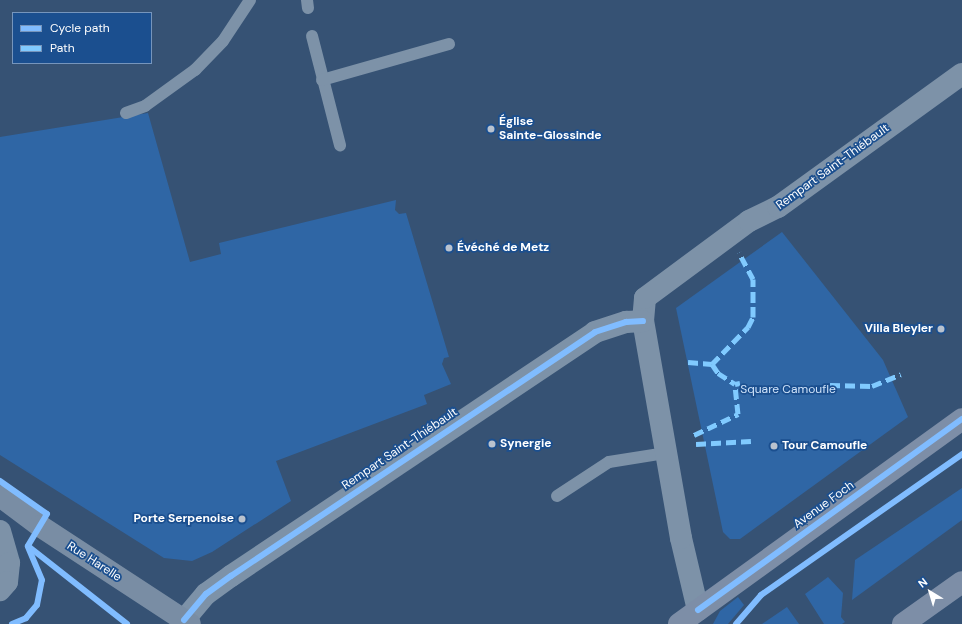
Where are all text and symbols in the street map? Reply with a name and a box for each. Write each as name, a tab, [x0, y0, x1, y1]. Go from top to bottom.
legend	[12, 12, 152, 64]
text: Cycle path	[50, 20, 110, 36]
text: Path	[50, 40, 75, 56]
place label: Église Sainte-Glossinde	[499, 115, 602, 143]
street label: Rempart Saint-Thiébault	[774, 121, 892, 213]
marker: Église Sainte-Glossinde	[486, 124, 496, 134]
place label: Évéché de Metz	[457, 241, 549, 255]
marker: Évéché de Metz	[444, 243, 454, 253]
place label: Villa Bleyler	[865, 322, 933, 336]
marker: Villa Bleyler	[936, 324, 946, 334]
park label: Square Camoufle	[740, 383, 836, 397]
street label: Rempart Saint-Thiébault	[340, 405, 460, 493]
place label: Synergie	[500, 437, 552, 451]
marker: Synergie	[487, 439, 497, 449]
place label: Tour Camoufle	[782, 439, 867, 453]
marker: Tour Camoufle	[769, 441, 779, 451]
street label: Avenue Foch	[791, 478, 857, 532]
place label: Porte Serpenoise	[134, 512, 234, 526]
marker: Porte Serpenoise	[237, 514, 247, 524]
street label: Rue Harelle	[64, 539, 124, 585]
north arrow	[910, 572, 950, 612]
text: N	[915, 575, 930, 591]

